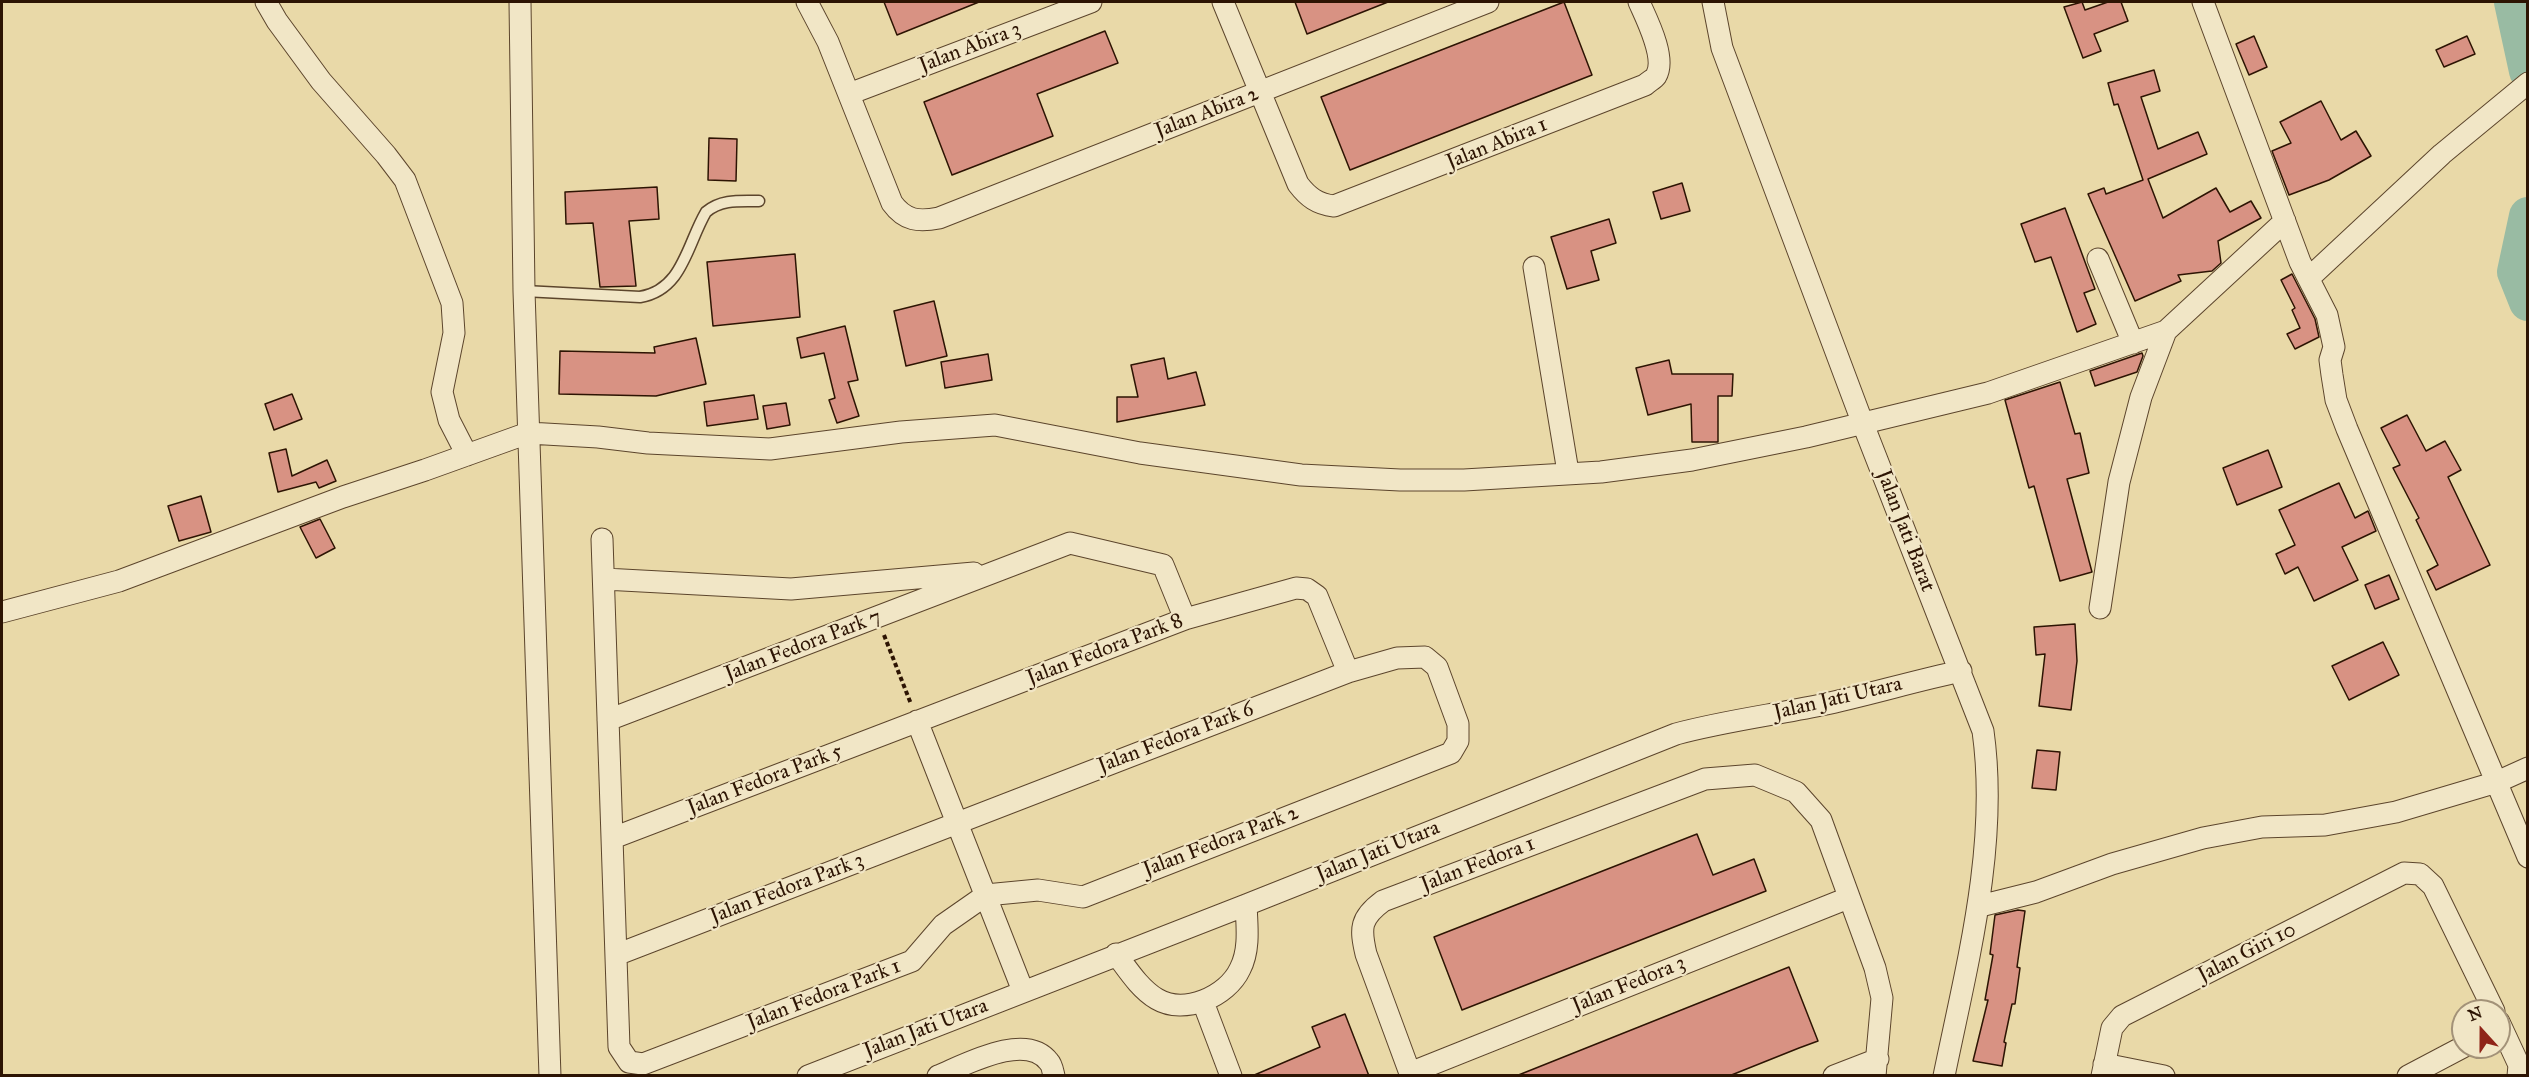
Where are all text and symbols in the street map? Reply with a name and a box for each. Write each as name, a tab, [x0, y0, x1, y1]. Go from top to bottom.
street label: Jalan Abira 3	[916, 17, 1024, 79]
street label: Jalan Abira 2	[1152, 82, 1262, 144]
street label: Jalan Abira 1	[1443, 112, 1551, 176]
street label: Jalan Jati Barat	[1870, 466, 1940, 596]
street label: Jalan Fedora Park 7	[721, 605, 885, 687]
street label: Jalan Fedora Park 8	[1023, 609, 1187, 691]
street label: Jalan Jati Utara	[1771, 672, 1905, 726]
street label: Jalan Fedora Park 6	[1094, 697, 1258, 779]
street label: Jalan Fedora Park 5	[684, 739, 846, 821]
street label: Jalan Fedora Park 2	[1140, 801, 1302, 883]
street label: Jalan Jati Utara	[1313, 816, 1443, 888]
street label: Jalan Fedora 1	[1417, 832, 1539, 898]
street label: Jalan Fedora Park 3	[707, 848, 867, 930]
street label: Jalan Giri 10	[2194, 917, 2300, 989]
street label: Jalan Fedora 3	[1569, 951, 1689, 1019]
street label: Jalan Fedora Park 1	[744, 954, 904, 1036]
street label: Jalan Jati Utara	[860, 994, 992, 1064]
north arrow	[2451, 999, 2511, 1059]
text: N	[2465, 1002, 2485, 1025]

